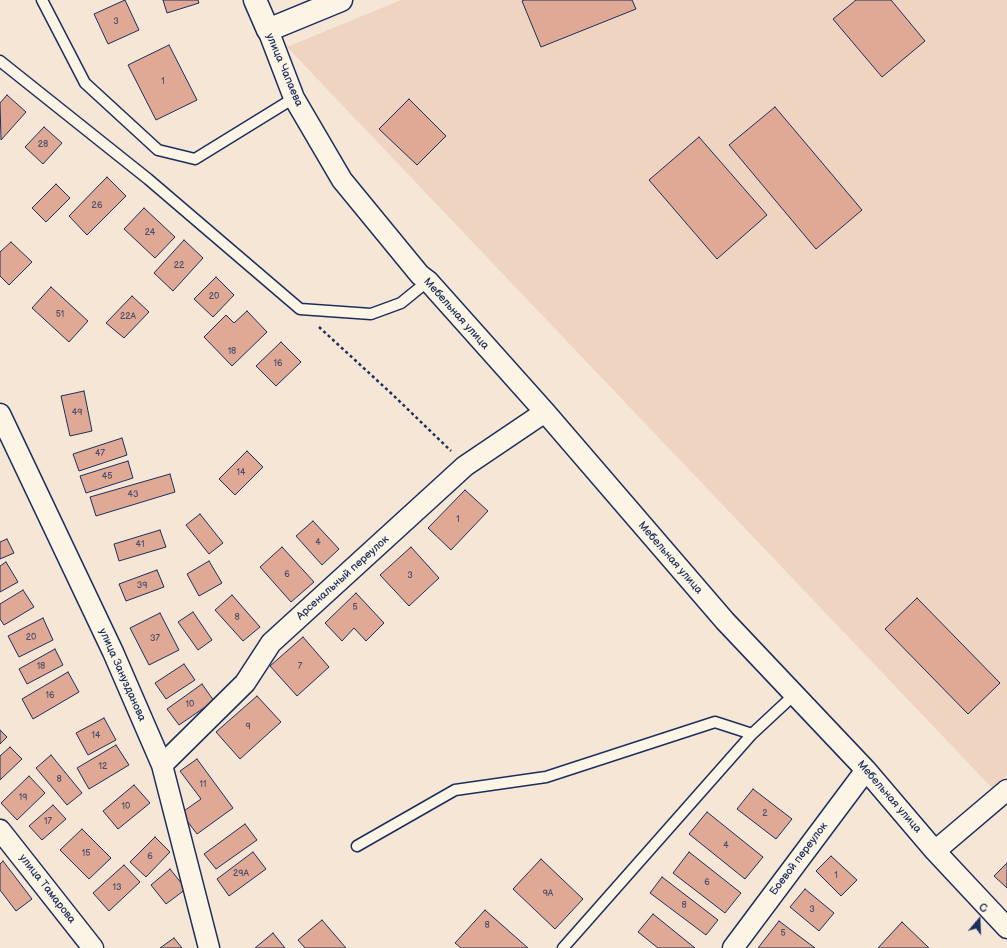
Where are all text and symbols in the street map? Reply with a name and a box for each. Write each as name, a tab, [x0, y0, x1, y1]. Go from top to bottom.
house number: 3	[113, 17, 119, 27]
street label: улица Чапаева	[263, 31, 305, 109]
house number: 1	[161, 77, 165, 87]
house number: 28	[38, 140, 48, 150]
house number: 26	[92, 201, 102, 211]
house number: 24	[145, 228, 155, 238]
house number: 22	[174, 261, 184, 271]
street label: Мебельная улица	[421, 276, 491, 352]
house number: 20	[209, 292, 219, 302]
house number: 51	[56, 310, 64, 320]
house number: 22А	[120, 312, 136, 322]
house number: 18	[228, 347, 236, 357]
house number: 16	[274, 359, 282, 369]
house number: 49	[72, 408, 82, 418]
house number: 47	[95, 449, 105, 459]
house number: 14	[237, 468, 245, 478]
house number: 45	[102, 472, 112, 482]
house number: 43	[127, 490, 139, 500]
house number: 1	[456, 515, 460, 525]
street label: Мебельная улица	[635, 519, 705, 597]
street label: Арсенальный переулок	[294, 533, 392, 623]
house number: 4	[315, 538, 321, 548]
house number: 41	[136, 540, 144, 550]
house number: 6	[284, 570, 290, 580]
house number: 3	[407, 571, 413, 581]
house number: 39	[137, 581, 147, 591]
house number: 5	[352, 603, 358, 613]
house number: 8	[234, 613, 240, 623]
street label: улица Занузданова	[96, 626, 148, 724]
house number: 20	[26, 633, 36, 643]
house number: 37	[150, 634, 160, 644]
house number: 18	[37, 662, 45, 672]
house number: 7	[298, 662, 302, 672]
house number: 16	[46, 691, 54, 701]
house number: 10	[186, 700, 194, 710]
house number: 9	[245, 722, 251, 732]
house number: 14	[92, 731, 100, 741]
street label: Мебельная улица	[854, 758, 924, 836]
house number: 12	[99, 762, 107, 772]
house number: 8	[56, 775, 62, 785]
house number: 11	[200, 780, 206, 790]
house number: 19	[19, 793, 27, 803]
house number: 10	[122, 802, 130, 812]
house number: 2	[762, 809, 768, 819]
house number: 17	[44, 817, 52, 827]
street label: Боевой переулок	[767, 820, 831, 898]
house number: 4	[723, 841, 729, 851]
house number: 15	[82, 849, 90, 859]
street label: улица Тамарова	[16, 852, 78, 926]
house number: 6	[147, 852, 153, 862]
house number: 29А	[233, 869, 249, 879]
house number: 1	[834, 871, 838, 881]
house number: 6	[704, 878, 710, 888]
house number: 13	[112, 883, 122, 893]
house number: 9А	[543, 889, 553, 899]
north arrow	[959, 900, 999, 940]
house number: 8	[681, 901, 687, 911]
text: С	[977, 901, 989, 916]
house number: 3	[809, 905, 815, 915]
house number: 8	[484, 921, 490, 931]
house number: 5	[780, 929, 786, 939]

